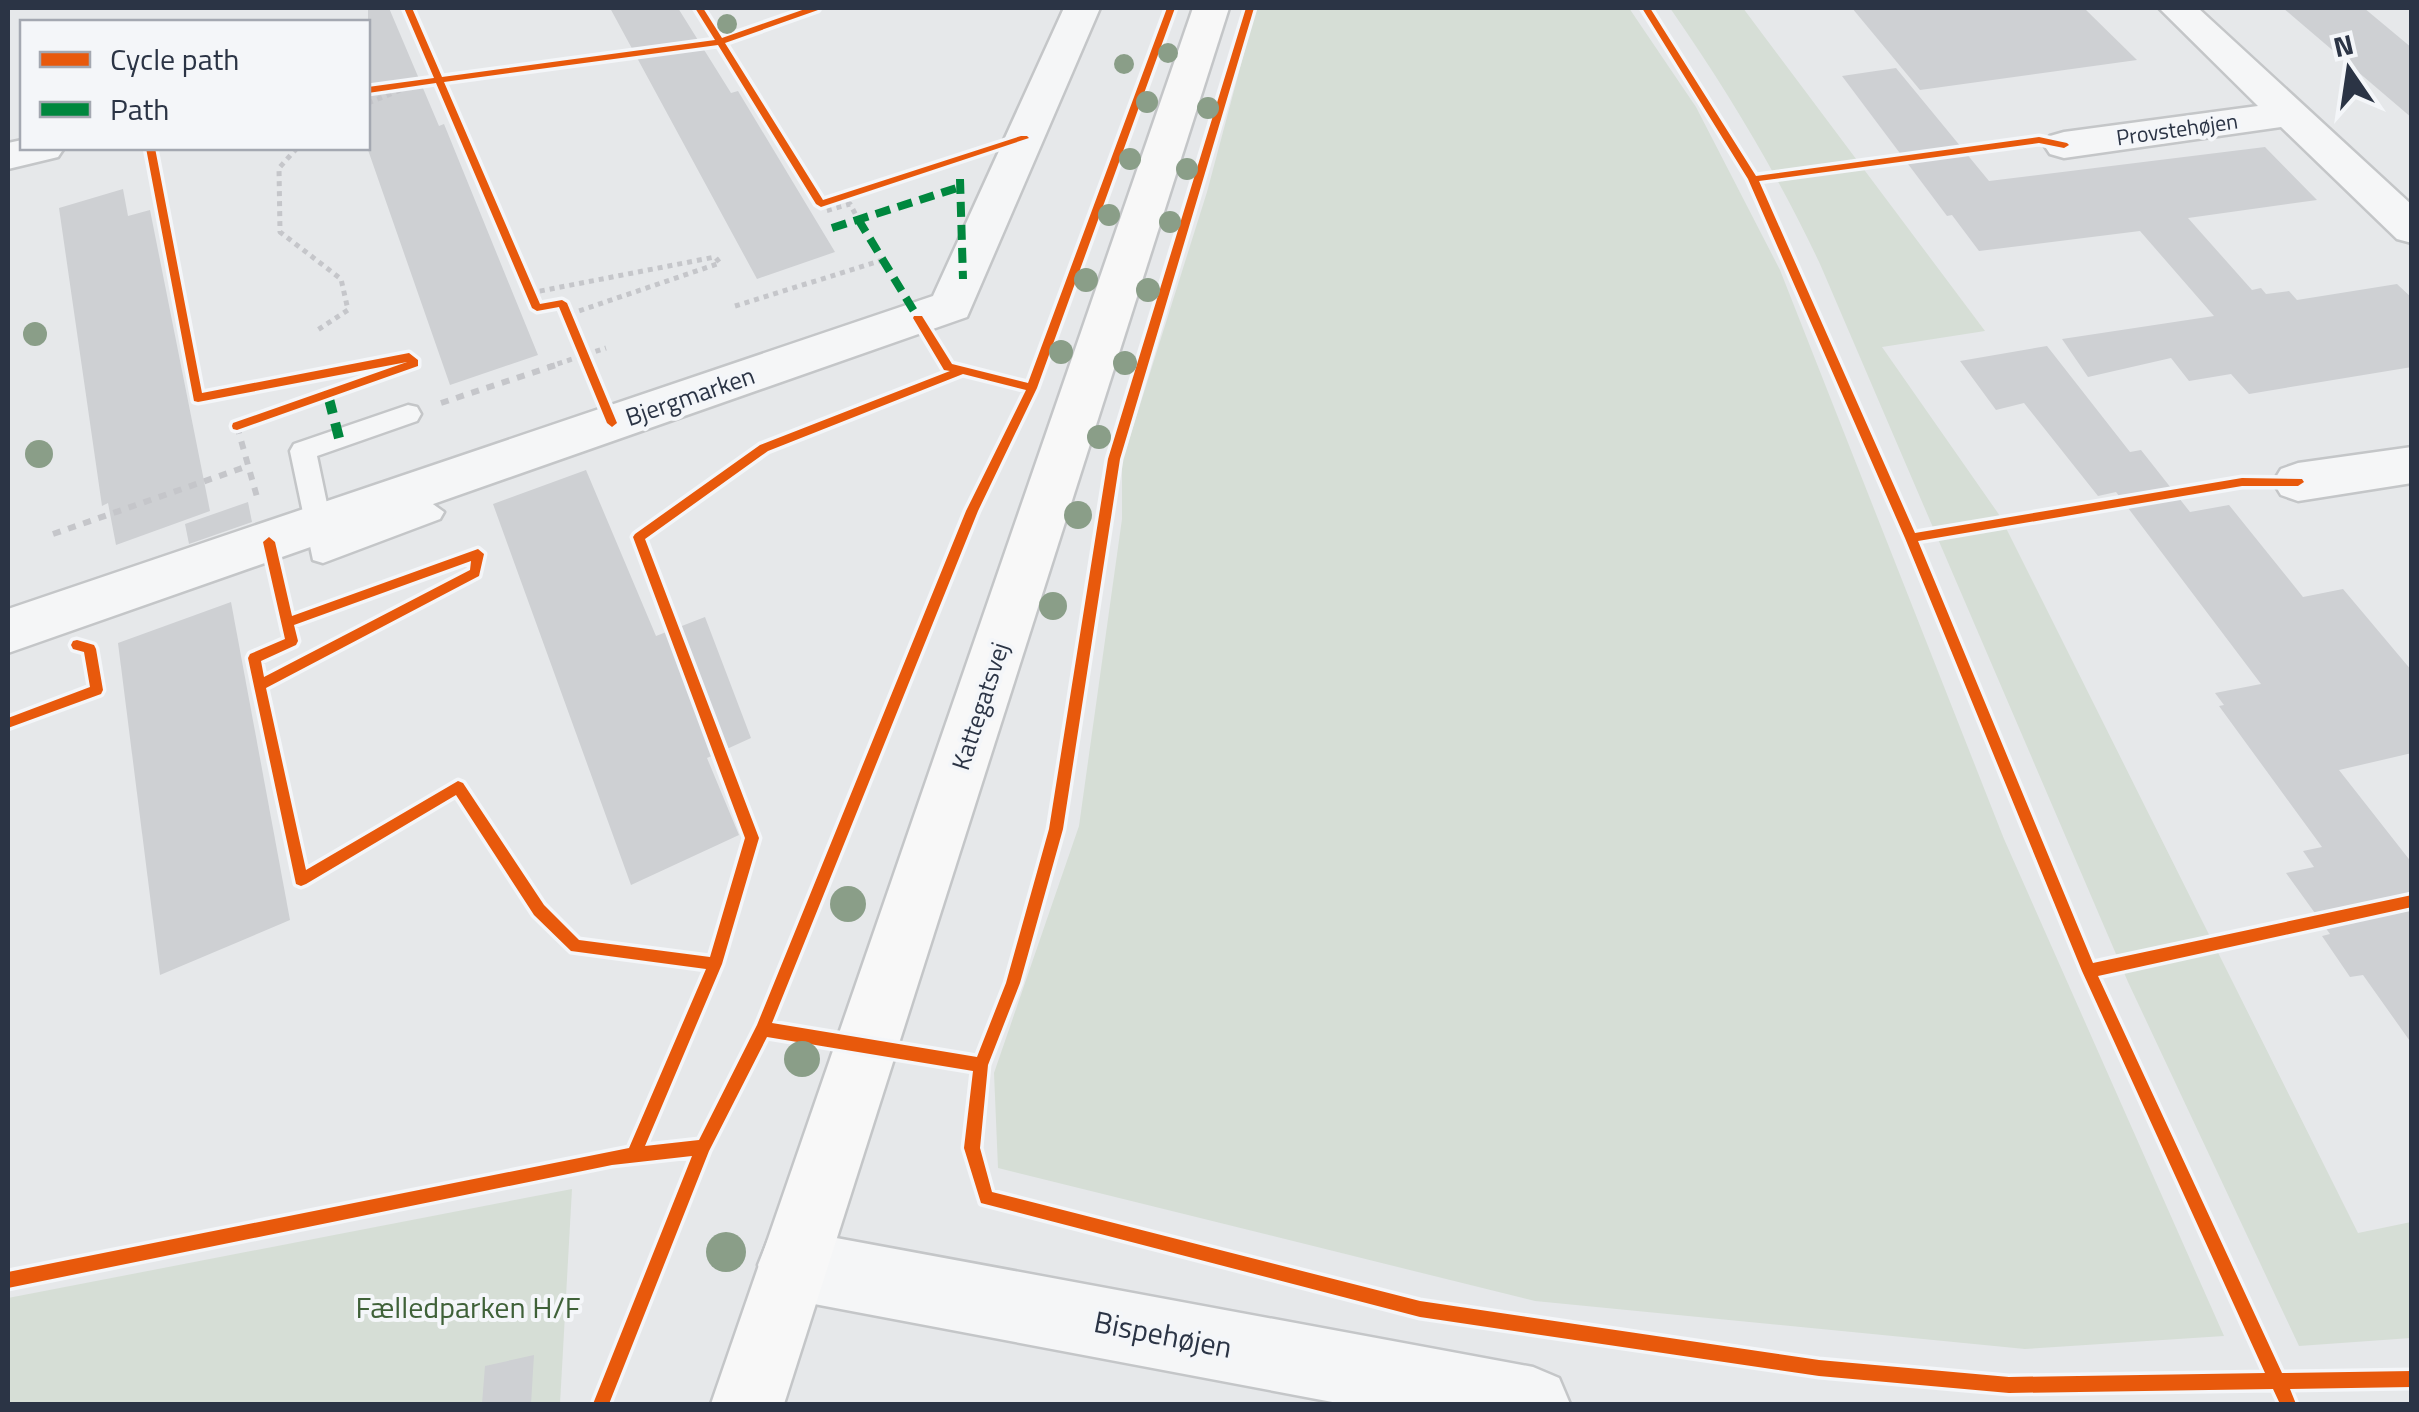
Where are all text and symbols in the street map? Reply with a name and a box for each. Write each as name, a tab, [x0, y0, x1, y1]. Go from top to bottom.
legend	[20, 20, 370, 150]
north arrow	[2299, 20, 2399, 120]
text: N	[2329, 22, 2358, 68]
text: Cycle path	[110, 36, 239, 82]
text: Path	[110, 86, 169, 132]
street label: Provstehøjen	[2114, 104, 2240, 154]
street label: Bjergmarken	[620, 356, 760, 436]
street label: Kattegatsvej	[941, 637, 1019, 775]
park label: Fælledparken H/F	[355, 1284, 581, 1330]
street label: Bispehøjen	[1090, 1298, 1236, 1370]

